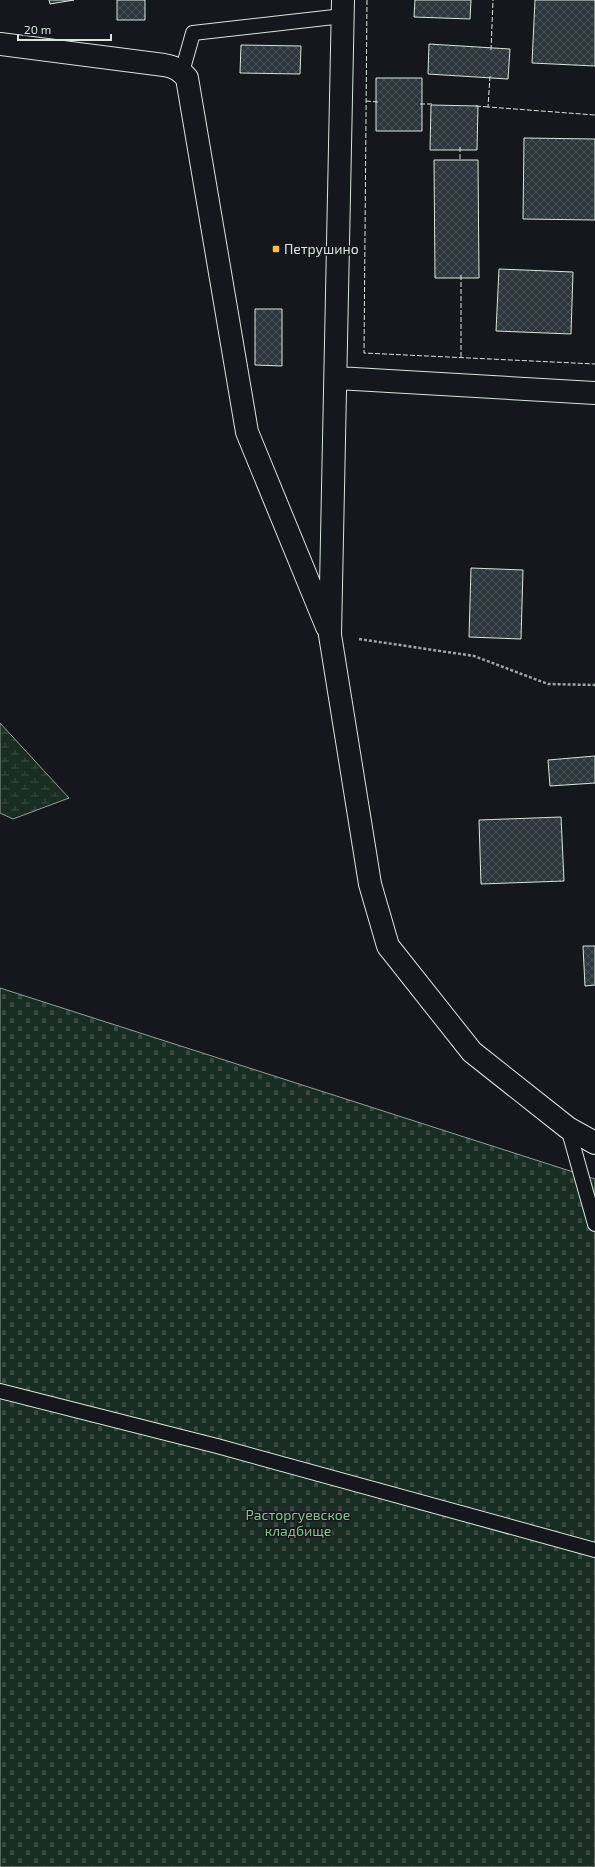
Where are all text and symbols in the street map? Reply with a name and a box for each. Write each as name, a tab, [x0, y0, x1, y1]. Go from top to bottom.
scale bar	[18, 16, 111, 42]
text: 20 m	[24, 22, 51, 36]
place label: Петрушино	[284, 240, 359, 257]
marker: Петрушино	[271, 244, 281, 254]
park label: Расторгуевское кладбище	[246, 1506, 350, 1539]

